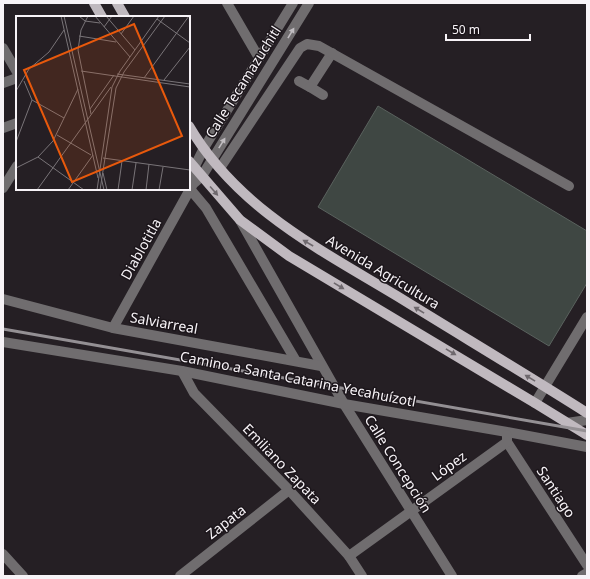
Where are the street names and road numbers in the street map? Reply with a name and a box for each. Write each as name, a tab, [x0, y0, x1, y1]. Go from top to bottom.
street label: Calle Tecamazuchitl	[200, 22, 285, 141]
street label: Diablotitla	[116, 215, 165, 283]
street label: Avenida Agricultura	[323, 230, 444, 313]
street label: Salviarreal	[129, 307, 199, 338]
street label: Camino a Santa Catarina Yecahuízotl	[179, 346, 418, 411]
street label: Calle Concepción	[361, 411, 436, 516]
street label: Emiliano Zapata	[239, 419, 326, 508]
street label: López	[427, 446, 470, 485]
street label: Santiago	[533, 462, 580, 521]
street label: Zapata	[202, 500, 249, 543]

